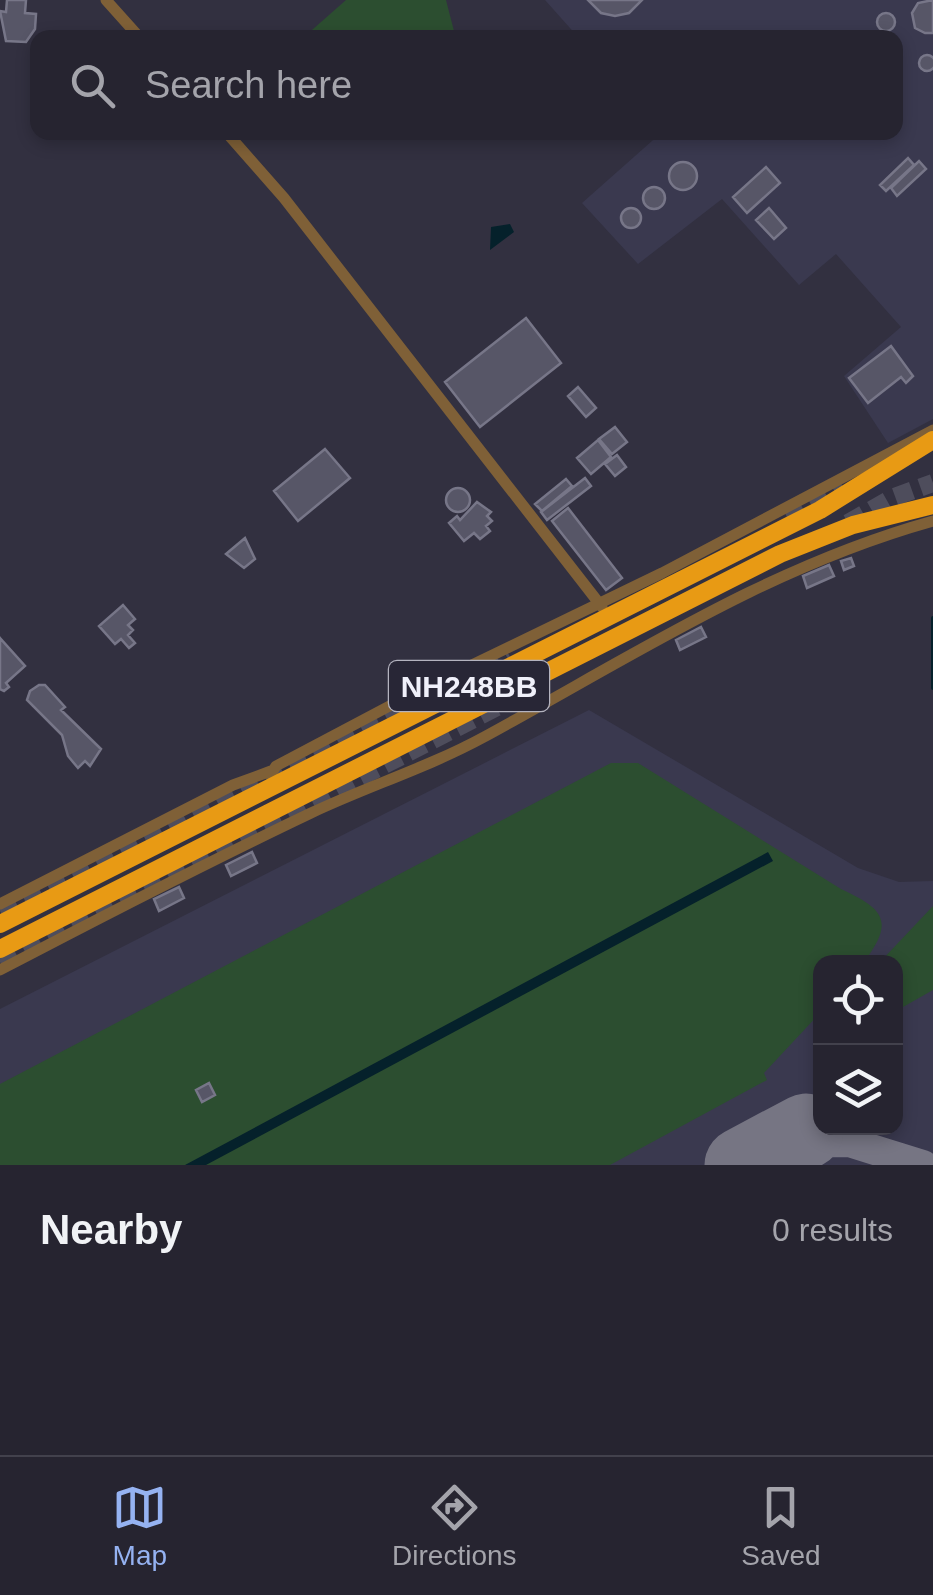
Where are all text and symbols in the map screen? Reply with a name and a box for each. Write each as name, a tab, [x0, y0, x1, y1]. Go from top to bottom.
search box	[30, 30, 903, 140]
icon: search	[65, 58, 120, 113]
text: Search here	[145, 64, 352, 106]
road number: NH248BB	[389, 661, 549, 711]
map controls	[813, 955, 903, 1135]
button: locate	[813, 955, 903, 1045]
button: layers	[813, 1045, 903, 1135]
text: Nearby	[40, 1206, 182, 1253]
text: 0 results	[772, 1212, 893, 1248]
tab: Map	[112, 1480, 167, 1572]
tab: Directions	[392, 1480, 517, 1572]
tab: Saved	[741, 1480, 821, 1572]

